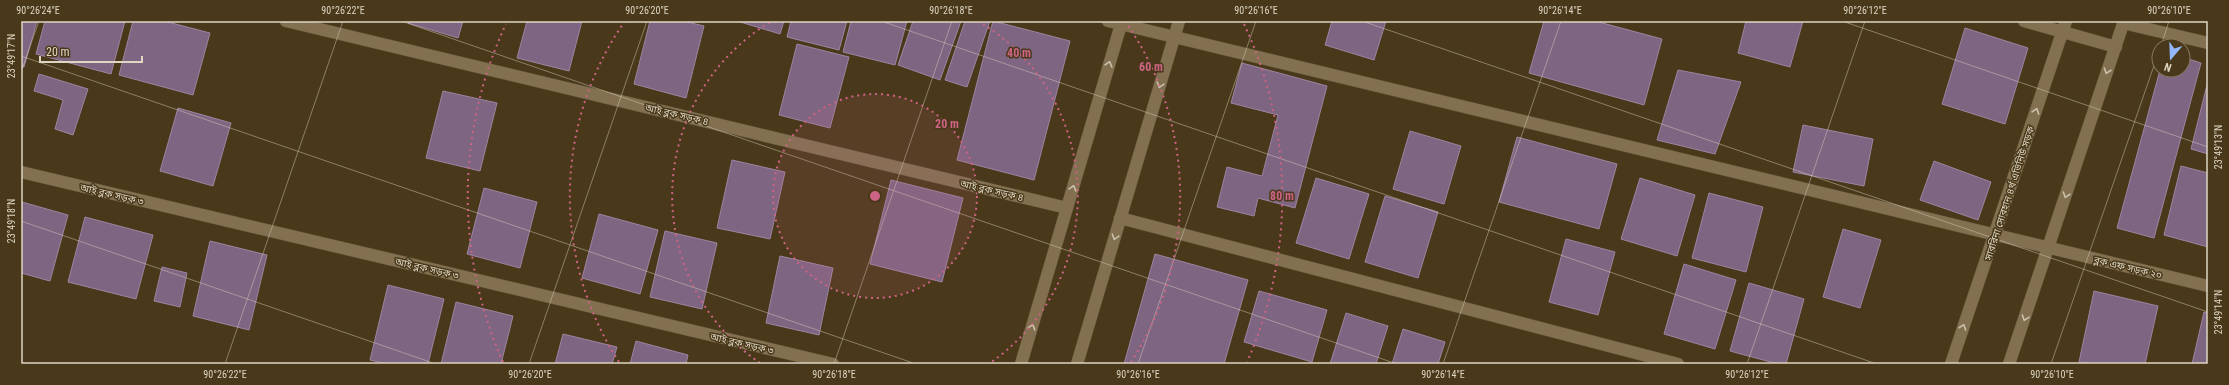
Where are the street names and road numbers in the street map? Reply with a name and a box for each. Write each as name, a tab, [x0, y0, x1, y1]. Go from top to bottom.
street label: আই ব্লক সড়ক ৪	[643, 102, 710, 128]
street label: সাবরিনা সোবহান ৪র্থ এভিনিউ সড়ক	[1982, 124, 2037, 263]
street label: আই ব্লক সড়ক ৪	[958, 178, 1025, 204]
street label: আই ব্লক সড়ক ৩	[78, 182, 145, 208]
street label: ব্লক এফ সড়ক ২০	[2092, 254, 2163, 281]
street label: আই ব্লক সড়ক ৩	[393, 256, 460, 282]
street label: আই ব্লক সড়ক ৩	[708, 331, 775, 357]

